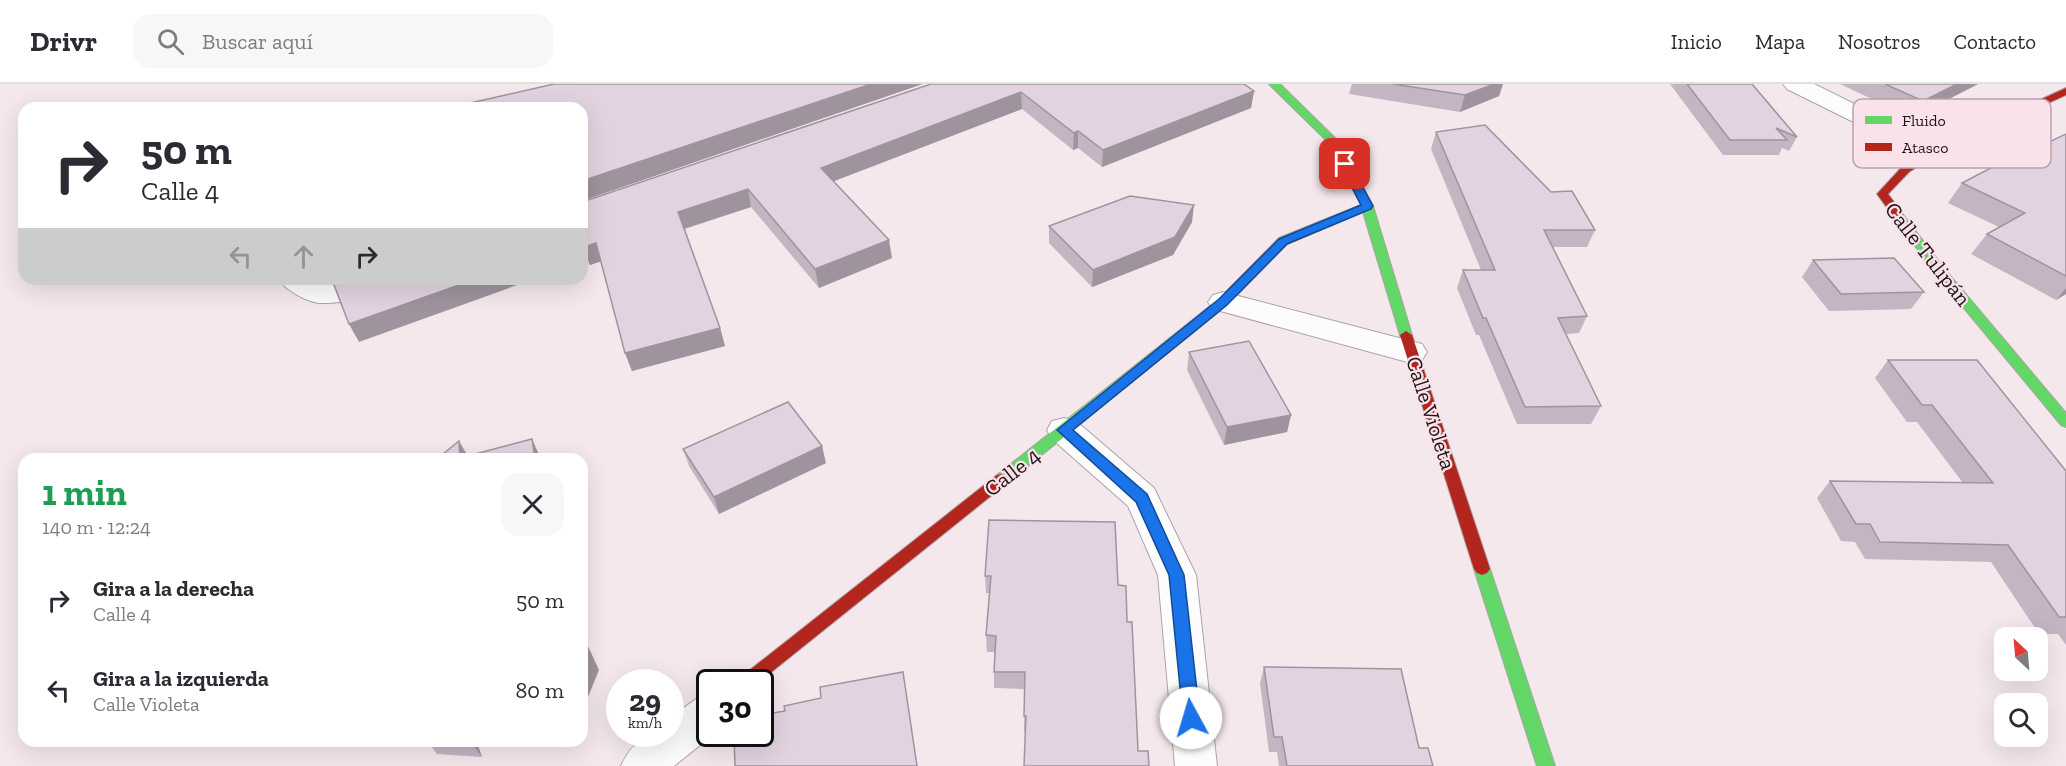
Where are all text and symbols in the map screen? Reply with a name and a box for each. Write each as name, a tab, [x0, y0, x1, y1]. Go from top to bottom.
search box	[133, 14, 553, 68]
text: Drivr	[30, 25, 97, 58]
icon: search	[154, 25, 187, 58]
text: Buscar aquí	[202, 28, 313, 55]
text: Inicio	[1671, 29, 1722, 54]
text: Mapa	[1755, 29, 1805, 54]
text: Nosotros	[1838, 29, 1920, 54]
text: Contacto	[1953, 29, 2036, 54]
legend	[1853, 99, 2051, 168]
text: Fluido	[1902, 111, 1946, 130]
text: 50 m	[141, 124, 232, 175]
icon: right	[42, 126, 120, 204]
pin	[1319, 138, 1370, 189]
text: Atasco	[1902, 138, 1948, 157]
icon: arrive	[1328, 147, 1361, 180]
text: Calle 4	[141, 175, 219, 207]
street label: Calle Tulipán	[1879, 197, 1977, 312]
icon: left	[224, 240, 257, 273]
icon: ahead	[287, 240, 320, 273]
icon: right	[350, 240, 383, 273]
street label: Calle Violeta	[1400, 353, 1462, 473]
street label: Calle 4	[979, 442, 1046, 502]
text: 1 min	[42, 471, 127, 514]
button: close	[501, 473, 564, 536]
text: 140 m · 12:24	[42, 515, 151, 539]
text: Gira a la derecha	[93, 575, 254, 602]
icon: right	[42, 584, 75, 617]
text: 50 m	[516, 587, 564, 614]
text: Calle 4	[93, 602, 151, 626]
north arrow	[1994, 627, 2048, 681]
map controls	[1994, 627, 2048, 747]
text: Gira a la izquierda	[93, 665, 269, 692]
speed limit sign: 30	[696, 669, 774, 747]
icon: left	[42, 674, 75, 707]
text: 80 m	[516, 677, 564, 704]
text: 29	[629, 683, 661, 719]
position arrow	[1159, 686, 1223, 750]
text: Calle Violeta	[93, 692, 200, 716]
button: search	[1994, 693, 2048, 747]
text: km/h	[628, 714, 662, 732]

